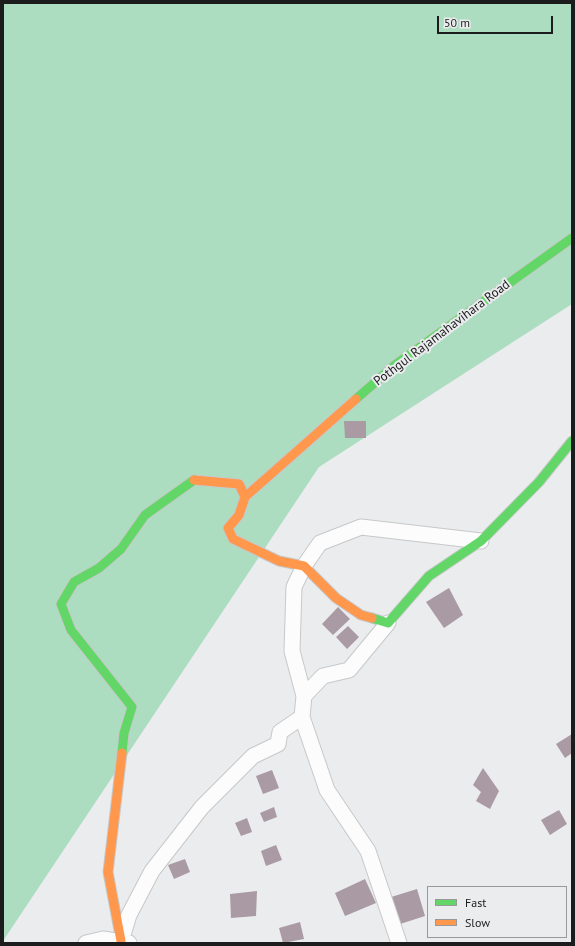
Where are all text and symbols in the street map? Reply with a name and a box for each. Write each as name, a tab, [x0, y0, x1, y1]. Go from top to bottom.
scale bar	[439, 8, 555, 34]
text: 50 m	[444, 15, 470, 30]
street label: Pothgul Rajamahavihara Road	[371, 277, 513, 389]
legend	[427, 886, 567, 938]
text: Fast	[465, 895, 486, 910]
text: Slow	[465, 915, 490, 930]

